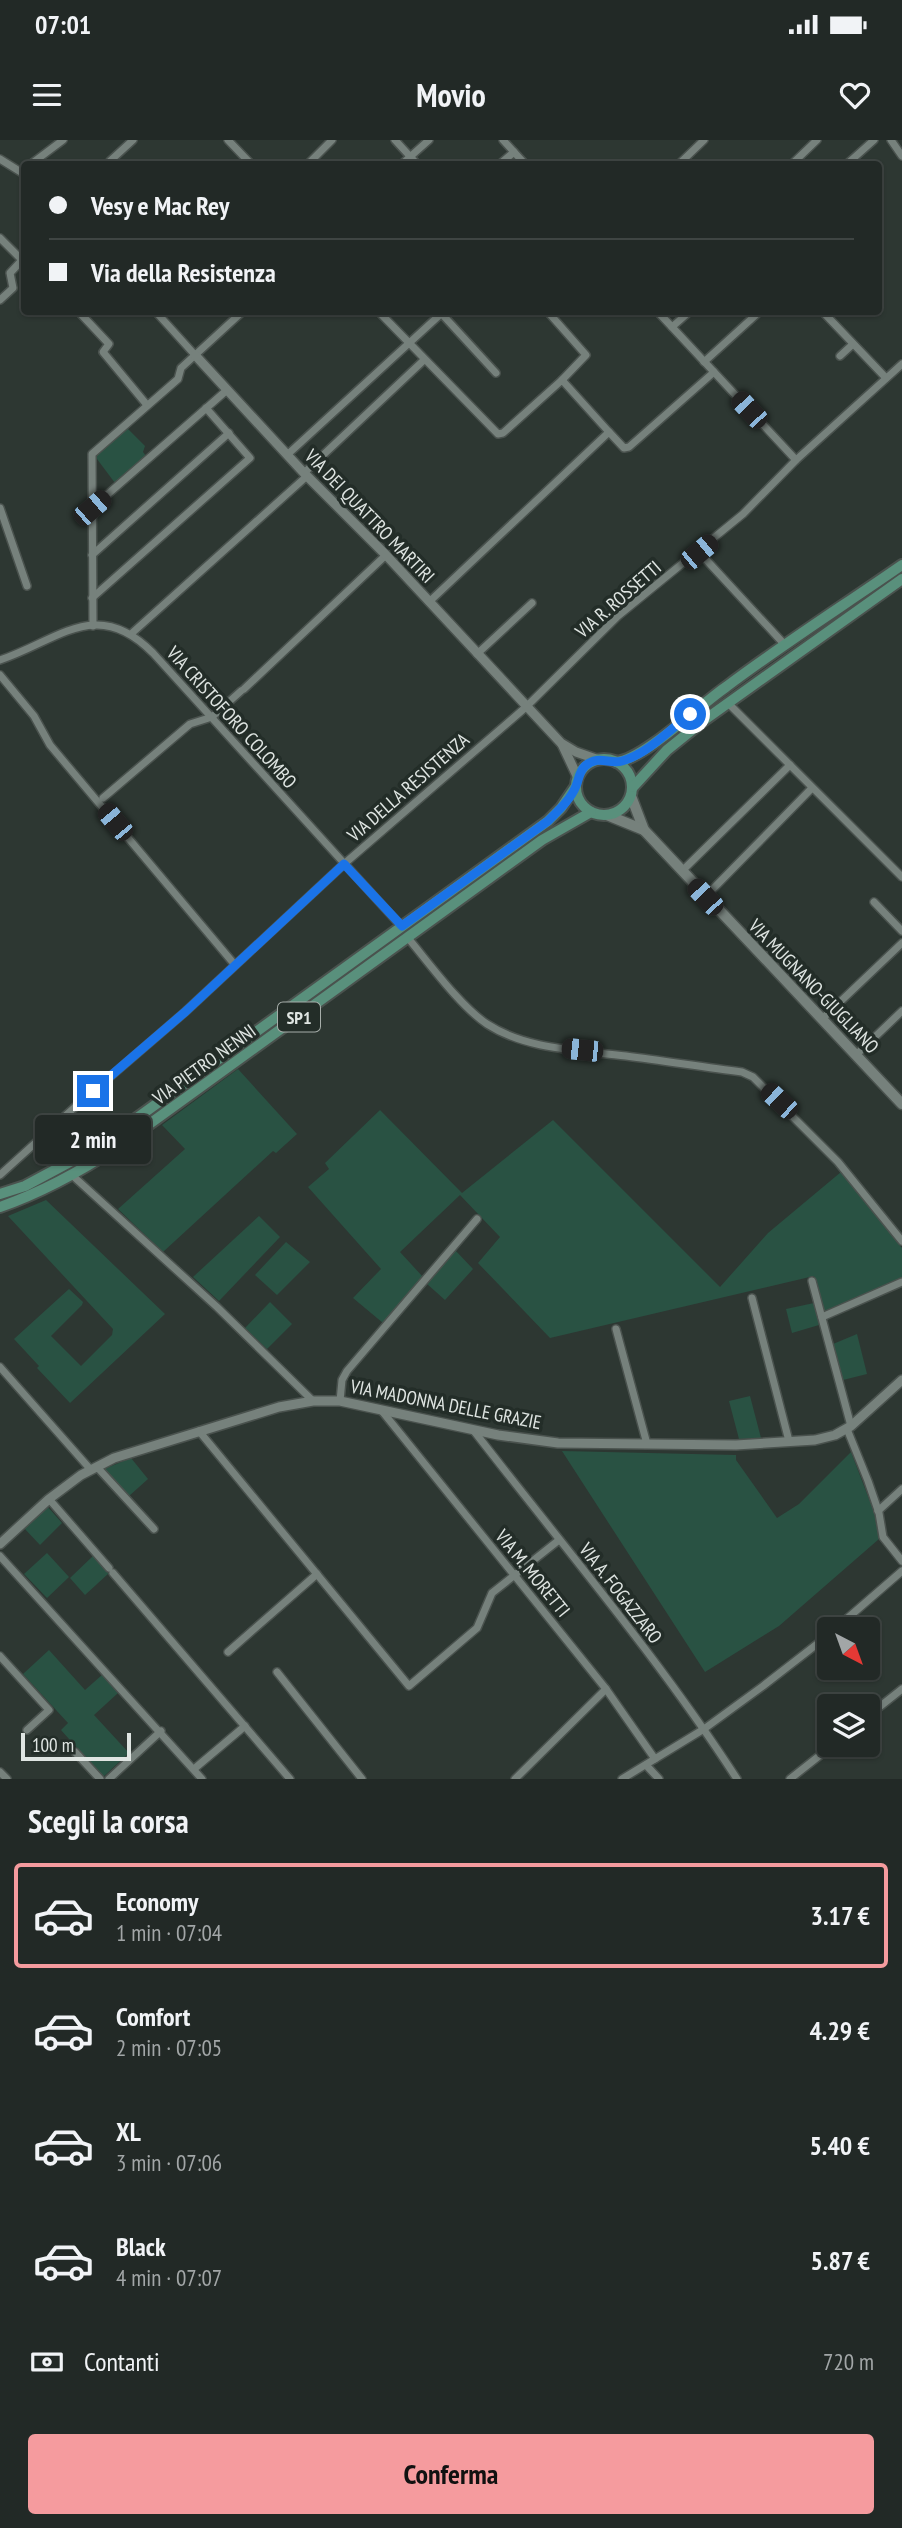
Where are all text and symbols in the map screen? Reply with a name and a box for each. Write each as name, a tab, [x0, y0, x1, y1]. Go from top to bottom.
text: 07:01	[35, 8, 91, 41]
text: Movio	[416, 74, 486, 116]
icon: menu	[28, 76, 66, 114]
icon: heart	[836, 76, 874, 114]
text: Vesy e Mac Rey	[91, 189, 229, 222]
text: Via della Resistenza	[91, 256, 276, 289]
car	[727, 387, 772, 433]
street label: VIA DEI QUATTRO MARTIRI	[299, 443, 440, 588]
car	[70, 486, 115, 530]
car	[677, 530, 722, 574]
street label: VIA R. ROSSETTI	[569, 555, 666, 644]
street label: VIA CRISTOFORO COLOMBO	[161, 640, 302, 793]
route start	[674, 698, 706, 730]
street label: VIA DELLA RESISTENZA	[341, 727, 474, 847]
car	[94, 799, 137, 845]
car	[683, 874, 728, 920]
street label: VIA MUGNANO-GIUGLIANO	[743, 913, 884, 1058]
road number: SP1	[278, 1002, 320, 1032]
street label: VIA PIETRO NENNI	[147, 1019, 260, 1110]
car	[561, 1037, 604, 1063]
route end	[77, 1075, 109, 1107]
car	[757, 1079, 802, 1123]
callout: 2 min	[35, 1116, 151, 1164]
text: 2 min	[70, 1125, 116, 1154]
street label: VIA MADONNA DELLE GRAZIE	[348, 1374, 543, 1434]
street label: VIA M. MORETTI	[490, 1524, 576, 1622]
street label: VIA A. FOGAZZARO	[574, 1537, 668, 1648]
north arrow	[817, 1617, 880, 1680]
map controls	[817, 1617, 880, 1757]
button: layers	[817, 1694, 880, 1757]
scale bar	[21, 1730, 131, 1762]
text: 100 m	[32, 1733, 74, 1757]
text: Scegli la corsa	[28, 1800, 189, 1842]
icon: car	[32, 1884, 95, 1947]
text: Economy	[116, 1885, 198, 1918]
text: 3.17 €	[811, 1899, 870, 1932]
text: 1 min · 07:04	[116, 1918, 222, 1947]
icon: car	[32, 1999, 95, 2062]
text: Comfort	[116, 2000, 190, 2033]
text: 4.29 €	[809, 2014, 870, 2047]
text: 2 min · 07:05	[116, 2033, 222, 2062]
icon: car	[32, 2114, 95, 2177]
text: XL	[116, 2115, 141, 2148]
text: 5.40 €	[809, 2129, 870, 2162]
text: 3 min · 07:06	[116, 2148, 222, 2177]
icon: car	[32, 2229, 95, 2292]
text: Black	[116, 2230, 166, 2263]
text: 5.87 €	[811, 2244, 870, 2277]
text: 4 min · 07:07	[116, 2263, 222, 2292]
icon: cash	[28, 2343, 66, 2381]
text: Contanti	[84, 2345, 160, 2378]
text: 720 m	[823, 2347, 874, 2376]
button: Conferma	[28, 2434, 874, 2514]

